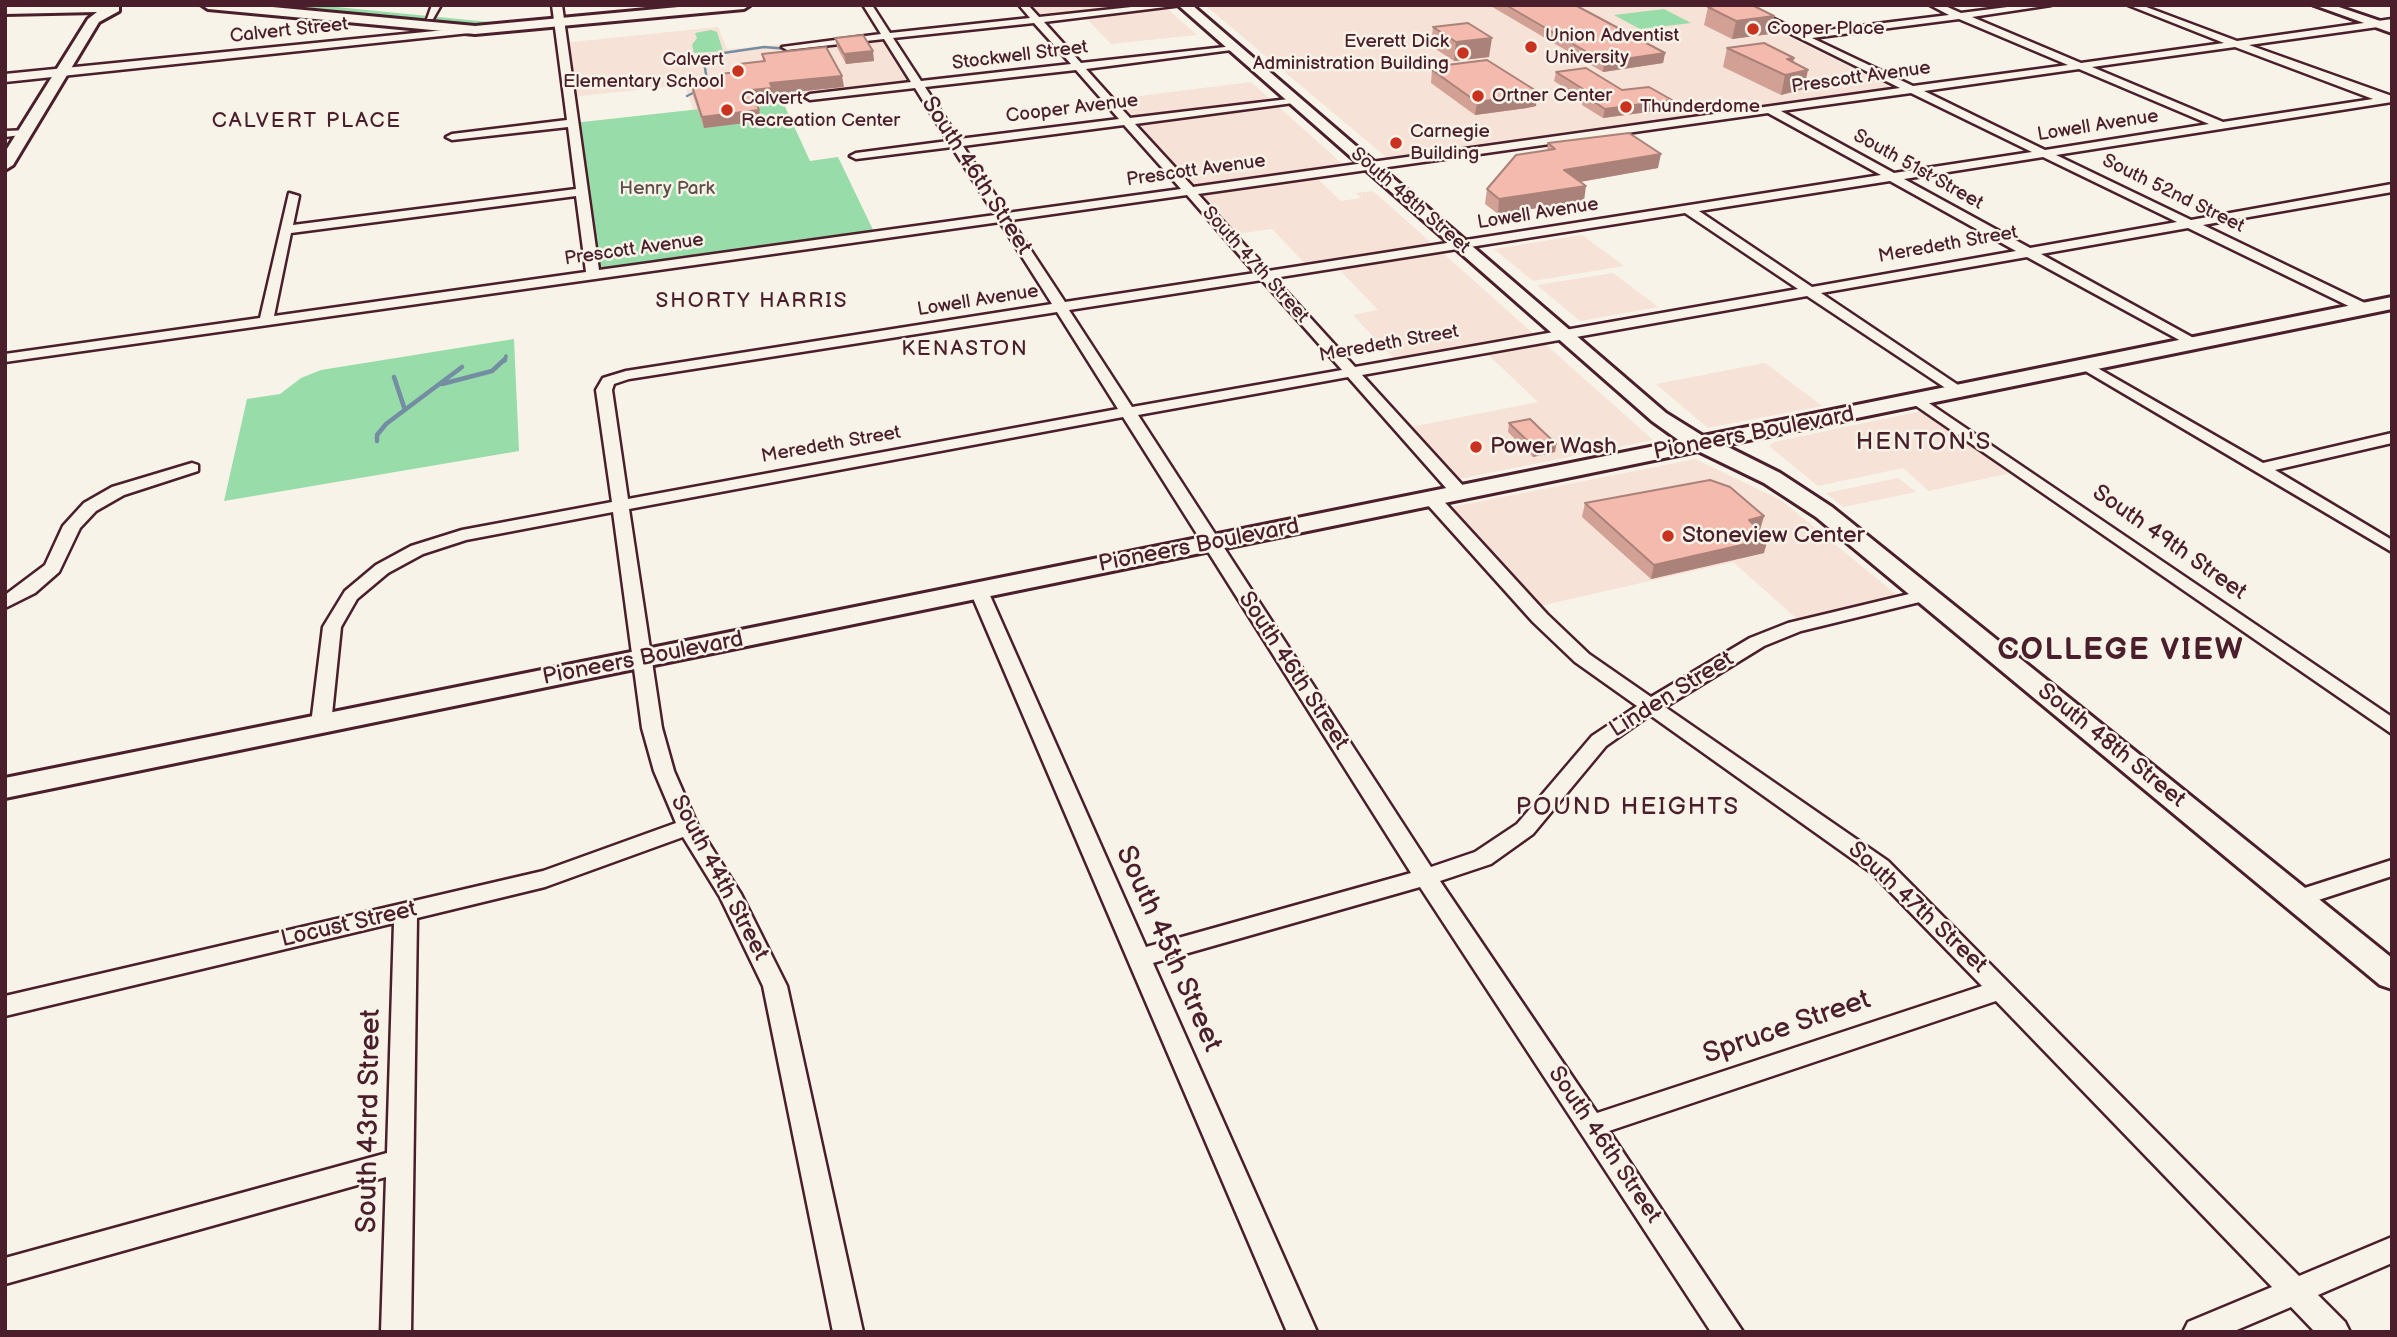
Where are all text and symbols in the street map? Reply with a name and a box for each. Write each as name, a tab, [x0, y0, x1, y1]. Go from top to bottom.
street label: Calvert Street	[229, 13, 349, 49]
place label: Cooper Place	[1767, 18, 1885, 40]
marker: Cooper Place	[1745, 21, 1761, 37]
place label: Union Adventist University	[1545, 25, 1679, 69]
place label: Everett Dick Administration Building	[1253, 31, 1449, 75]
street label: Stockwell Street	[951, 36, 1089, 76]
marker: Union Adventist University	[1523, 39, 1539, 55]
marker: Everett Dick Administration Building	[1455, 45, 1471, 61]
place label: Calvert Elementary School	[563, 49, 724, 93]
street label: Prescott Avenue	[1790, 57, 1932, 99]
marker: Calvert Elementary School	[730, 63, 746, 79]
place label: Ortner Center	[1492, 85, 1612, 107]
place label: Calvert Recreation Center	[741, 88, 900, 132]
marker: Ortner Center	[1470, 88, 1486, 104]
street label: Cooper Avenue	[1005, 90, 1139, 128]
street label: South 46th Street	[915, 92, 1037, 260]
place label: Thunderdome	[1640, 96, 1760, 118]
marker: Thunderdome	[1618, 99, 1634, 115]
marker: Calvert Recreation Center	[719, 102, 735, 118]
street label: Lowell Avenue	[2036, 105, 2160, 147]
district label: CALVERT PLACE	[213, 109, 401, 135]
place label: Carnegie Building	[1410, 121, 1490, 165]
street label: South 51st Street	[1849, 125, 1987, 215]
marker: Carnegie Building	[1388, 135, 1404, 151]
street label: South 48th Street	[1346, 143, 1474, 259]
street label: Prescott Avenue	[1125, 150, 1267, 192]
street label: South 52nd Street	[2098, 150, 2248, 238]
park label: Henry Park	[619, 178, 715, 200]
street label: Lowell Avenue	[1476, 193, 1600, 235]
street label: South 47th Street	[1197, 202, 1313, 328]
street label: Meredeth Street	[1876, 222, 2020, 268]
street label: Prescott Avenue	[563, 229, 705, 271]
street label: Lowell Avenue	[916, 280, 1040, 322]
district label: SHORTY HARRIS	[657, 289, 847, 315]
street label: Meredeth Street	[1317, 321, 1461, 367]
district label: KENASTON	[902, 337, 1028, 363]
street label: Pioneers Boulevard	[1651, 401, 1857, 467]
street label: Meredeth Street	[759, 422, 903, 468]
district label: HENTON'S	[1857, 429, 1991, 457]
place label: Power Wash	[1490, 433, 1617, 461]
marker: Power Wash	[1468, 439, 1484, 455]
street label: South 49th Street	[2087, 479, 2251, 607]
street label: Pioneers Boulevard	[1096, 513, 1302, 579]
place label: Stoneview Center	[1682, 522, 1865, 550]
marker: Stoneview Center	[1660, 528, 1676, 544]
street label: South 46th Street	[1232, 587, 1354, 755]
street label: Pioneers Boulevard	[540, 626, 746, 692]
district label: COLLEGE VIEW	[1999, 633, 2243, 669]
street label: Linden Street	[1605, 646, 1739, 744]
street label: South 48th Street	[2032, 678, 2190, 814]
street label: South 44th Street	[664, 791, 774, 965]
district label: POUND HEIGHTS	[1517, 794, 1739, 822]
street label: South 47th Street	[1842, 837, 1992, 979]
street label: South 45th Street	[1108, 841, 1228, 1057]
street label: Locust Street	[278, 896, 420, 954]
street label: Spruce Street	[1699, 984, 1875, 1072]
street label: South 43rd Street	[351, 1009, 389, 1233]
street label: South 46th Street	[1541, 1062, 1667, 1228]

